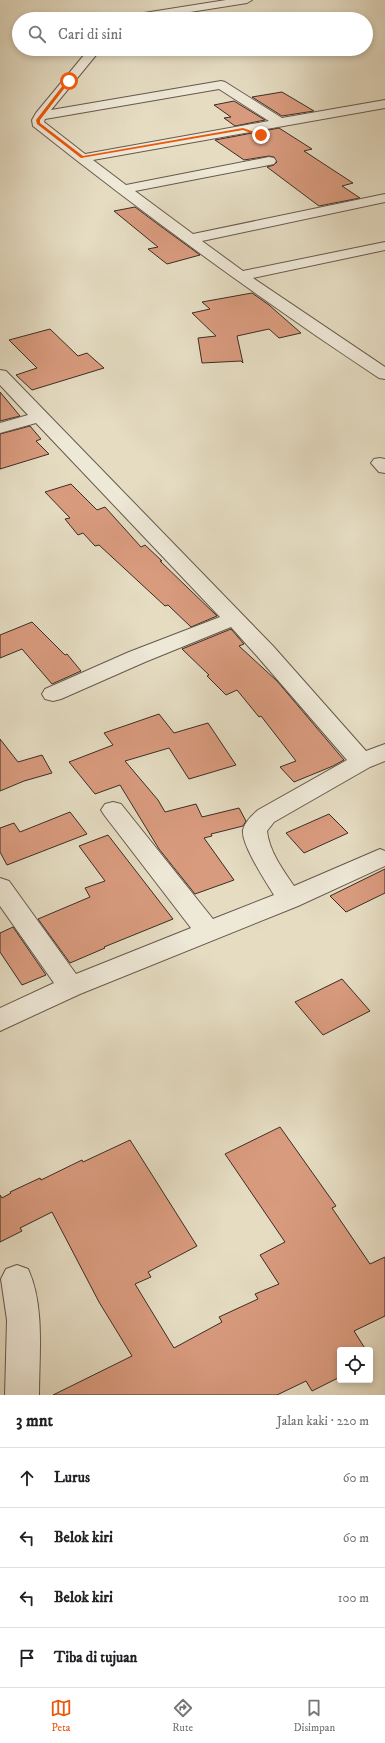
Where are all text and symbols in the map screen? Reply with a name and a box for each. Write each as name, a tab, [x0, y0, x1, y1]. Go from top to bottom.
search box	[12, 12, 373, 56]
icon: search	[26, 23, 48, 45]
text: Cari di sini	[58, 25, 122, 44]
route start	[60, 72, 78, 90]
route end	[252, 126, 270, 144]
map controls	[337, 1347, 373, 1383]
button: locate	[337, 1347, 373, 1383]
text: 3 mnt	[16, 1410, 53, 1432]
text: Jalan kaki · 220 m	[277, 1413, 369, 1429]
icon: ahead	[16, 1467, 38, 1489]
text: Lurus	[54, 1468, 90, 1487]
text: 60 m	[343, 1470, 369, 1486]
icon: left	[16, 1527, 38, 1549]
text: Belok kiri	[54, 1528, 113, 1547]
text: 60 m	[343, 1530, 369, 1546]
icon: left	[16, 1587, 38, 1609]
text: Belok kiri	[54, 1588, 113, 1607]
text: 100 m	[338, 1590, 369, 1606]
icon: arrive	[16, 1647, 38, 1669]
text: Tiba di tujuan	[54, 1648, 137, 1667]
tab: Peta	[50, 1697, 72, 1735]
tab: Rute	[172, 1697, 194, 1735]
tab: Disimpan	[293, 1697, 335, 1735]

